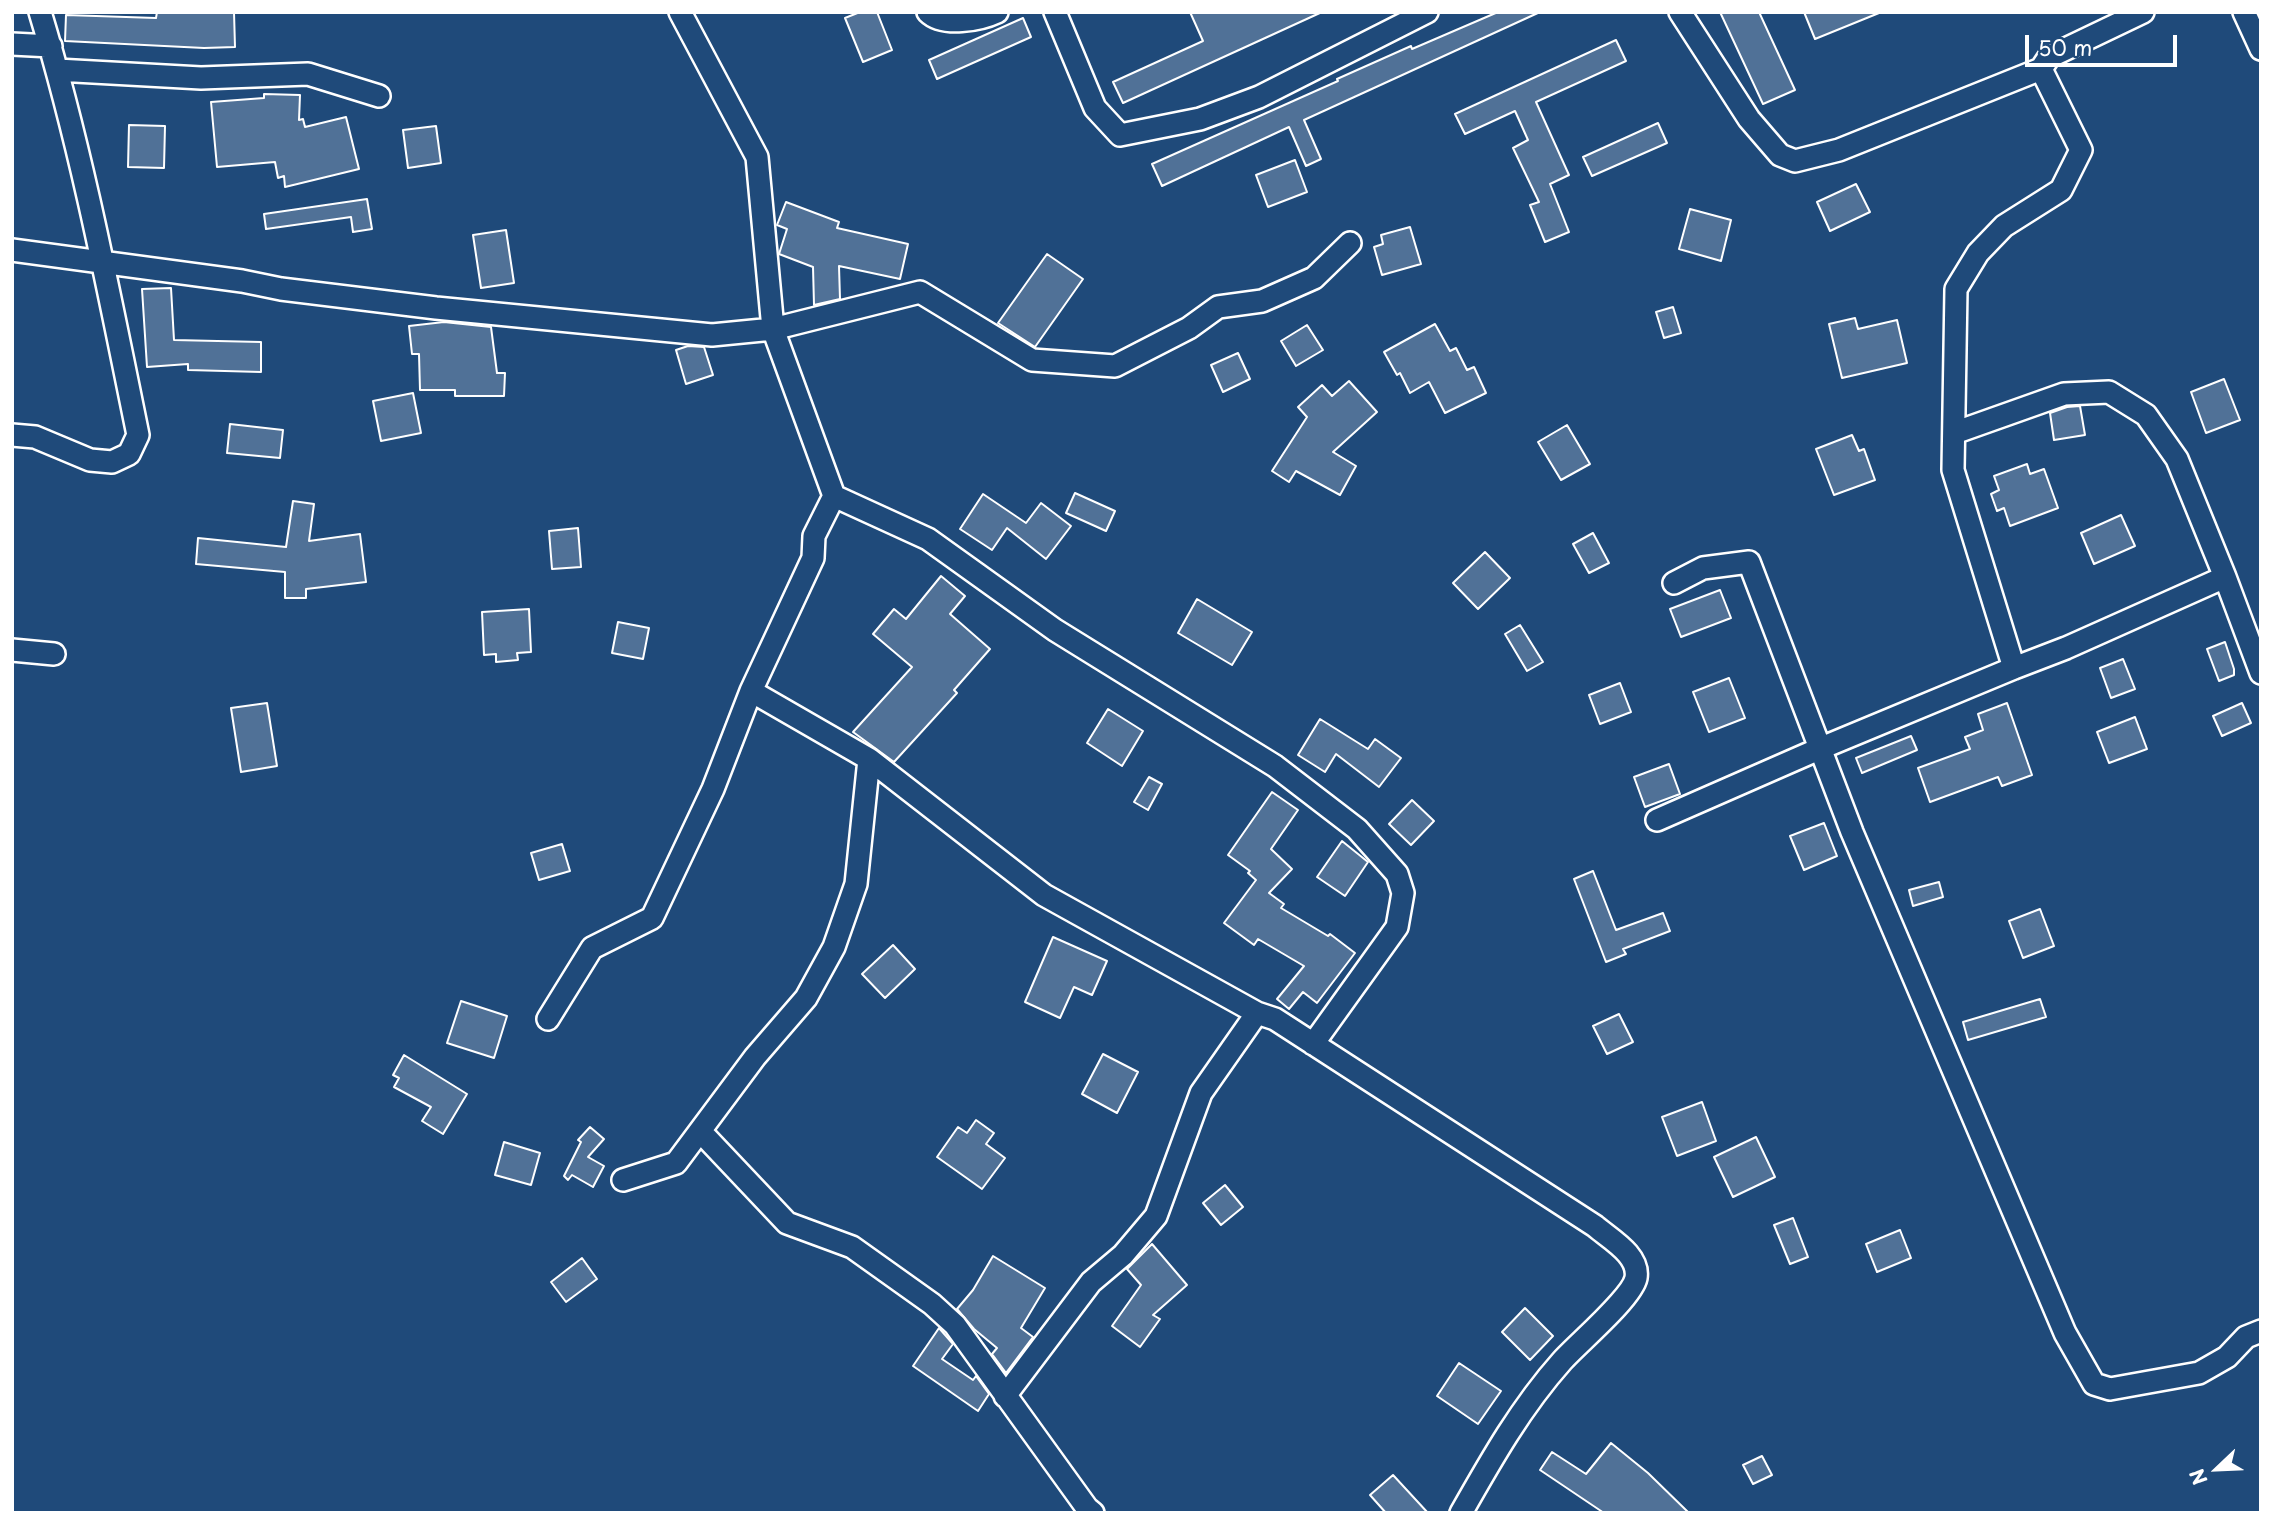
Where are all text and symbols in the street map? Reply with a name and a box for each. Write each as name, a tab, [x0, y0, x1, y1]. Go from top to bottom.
scale bar	[2028, 21, 2180, 65]
text: 50 m	[2038, 31, 2092, 63]
north arrow	[2182, 1434, 2252, 1504]
text: N	[2182, 1465, 2213, 1490]

